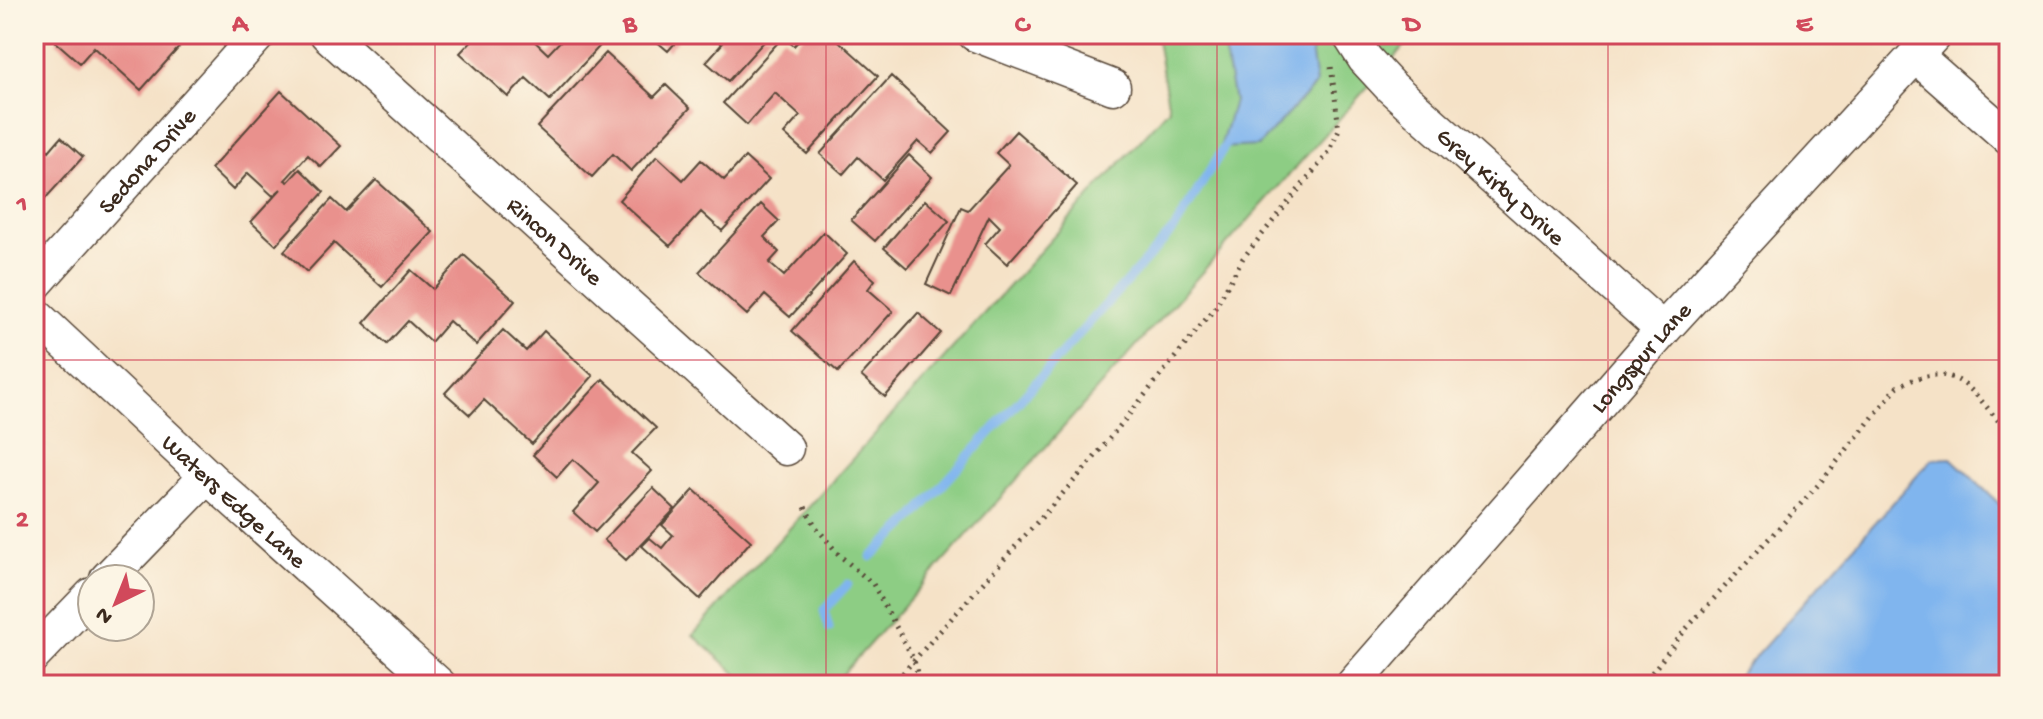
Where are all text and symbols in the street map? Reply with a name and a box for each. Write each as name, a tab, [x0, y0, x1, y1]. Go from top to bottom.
text: A	[231, 11, 249, 42]
text: B	[622, 11, 638, 42]
text: C	[1015, 11, 1032, 42]
text: D	[1402, 11, 1422, 42]
text: E	[1796, 11, 1814, 42]
street label: Sedona Drive	[94, 103, 204, 221]
street label: Grey Kirby Drive	[1429, 123, 1570, 254]
text: 1	[16, 191, 27, 222]
street label: Rincon Drive	[499, 192, 608, 294]
street label: Longspur Lane	[1586, 297, 1700, 421]
street label: Waters Edge Lane	[154, 430, 311, 577]
text: 2	[16, 506, 29, 537]
north arrow	[76, 563, 156, 643]
text: N	[91, 600, 119, 629]

